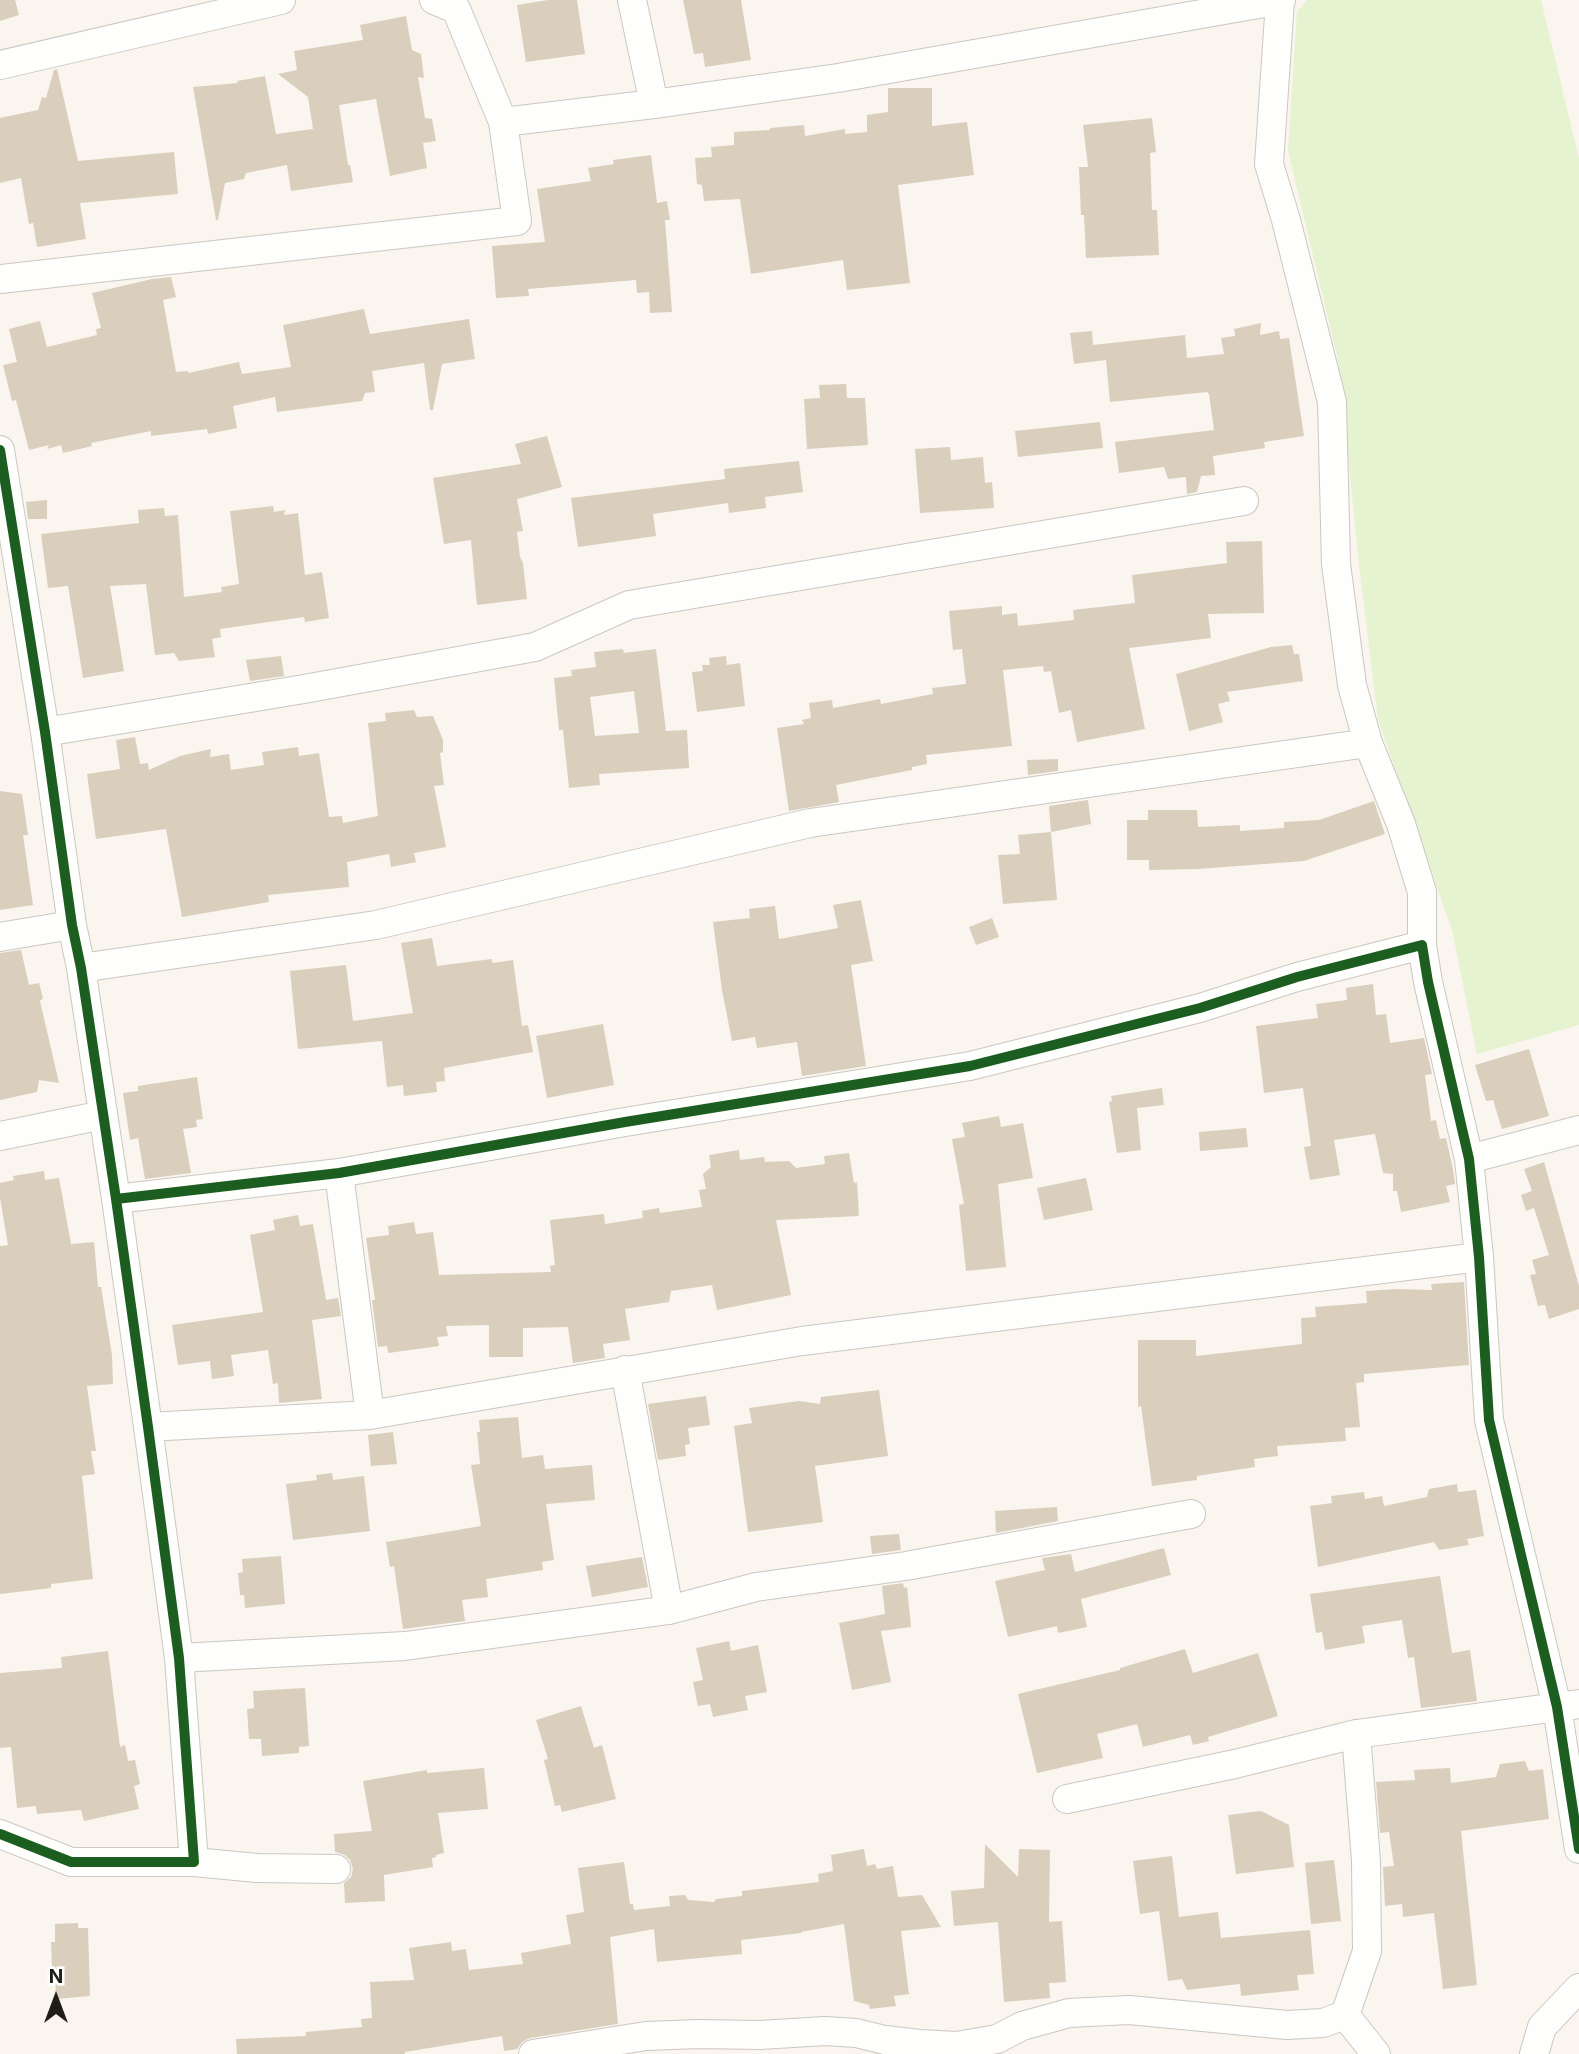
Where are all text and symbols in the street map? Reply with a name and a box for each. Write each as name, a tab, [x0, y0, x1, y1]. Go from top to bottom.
north arrow	[21, 1963, 91, 2033]
text: N	[49, 1965, 63, 1988]

